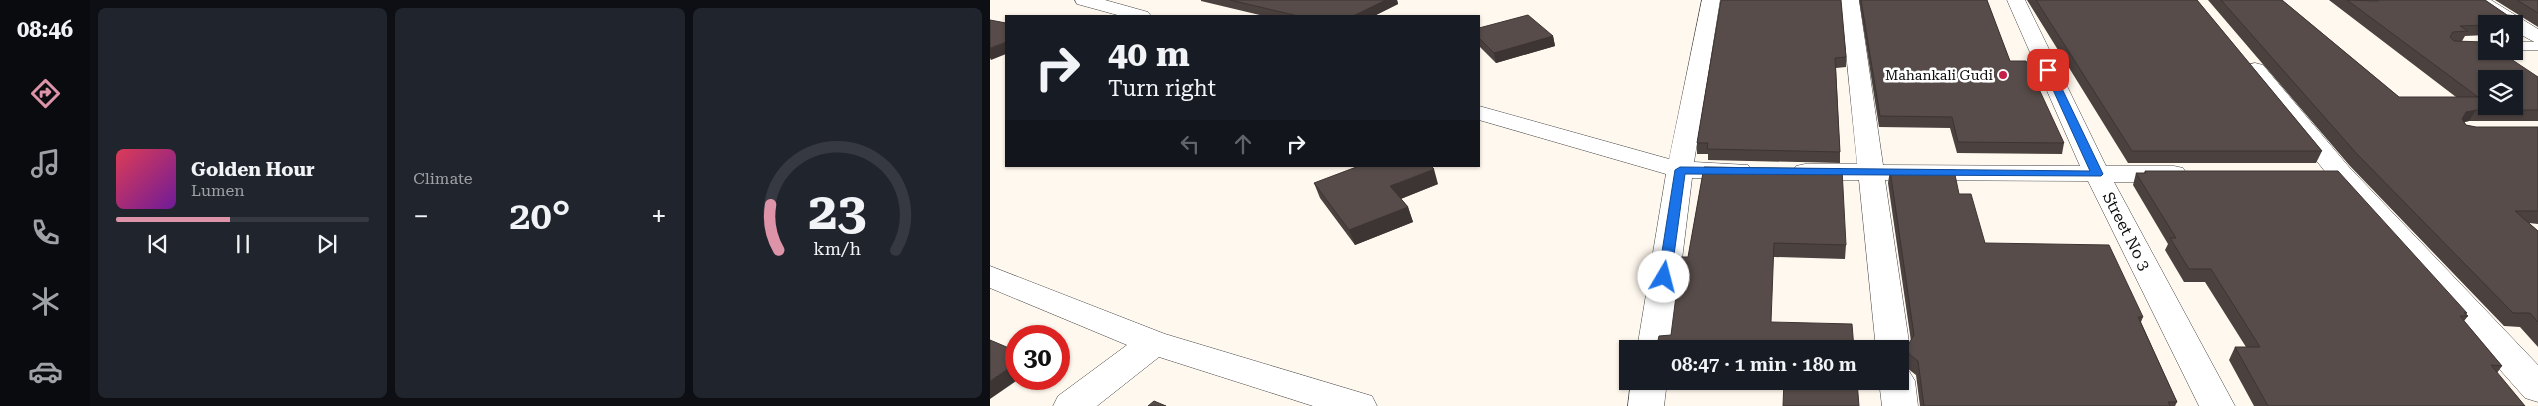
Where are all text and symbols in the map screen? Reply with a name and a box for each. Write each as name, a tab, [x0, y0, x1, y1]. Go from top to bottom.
map controls	[2478, 15, 2523, 115]
button: sound	[2478, 15, 2523, 60]
text: 08:46	[17, 17, 73, 42]
text: 40 m	[1108, 34, 1190, 75]
icon: right	[1025, 35, 1090, 100]
pin	[2027, 49, 2069, 91]
icon: arrive	[2034, 56, 2062, 84]
place label: Mahankali Gudi	[1885, 67, 1994, 83]
marker: Mahankali Gudi	[1997, 69, 2009, 81]
button: layers	[2478, 70, 2523, 115]
icon: directions	[28, 76, 63, 111]
text: Turn right	[1108, 76, 1216, 101]
icon: left	[1176, 130, 1204, 158]
icon: ahead	[1229, 130, 1257, 158]
icon: right	[1282, 130, 1310, 158]
icon: music	[28, 146, 63, 181]
text: Golden Hour	[191, 158, 315, 181]
text: Climate	[413, 169, 473, 188]
text: Lumen	[191, 181, 245, 200]
text: 23	[808, 181, 866, 242]
street label: Street No 3	[2099, 189, 2154, 274]
text: 20°	[509, 194, 571, 238]
text: −	[413, 200, 429, 233]
text: +	[651, 200, 667, 233]
icon: phone	[28, 215, 63, 250]
icon: previous	[144, 230, 172, 258]
icon: pause	[229, 230, 257, 258]
icon: next	[313, 230, 341, 258]
text: km/h	[813, 238, 862, 259]
position arrow	[1637, 250, 1689, 302]
icon: climate	[28, 284, 63, 319]
speed limit sign: 30	[1005, 325, 1070, 390]
text: 08:47 · 1 min · 180 m	[1671, 353, 1857, 376]
icon: car	[28, 354, 63, 389]

